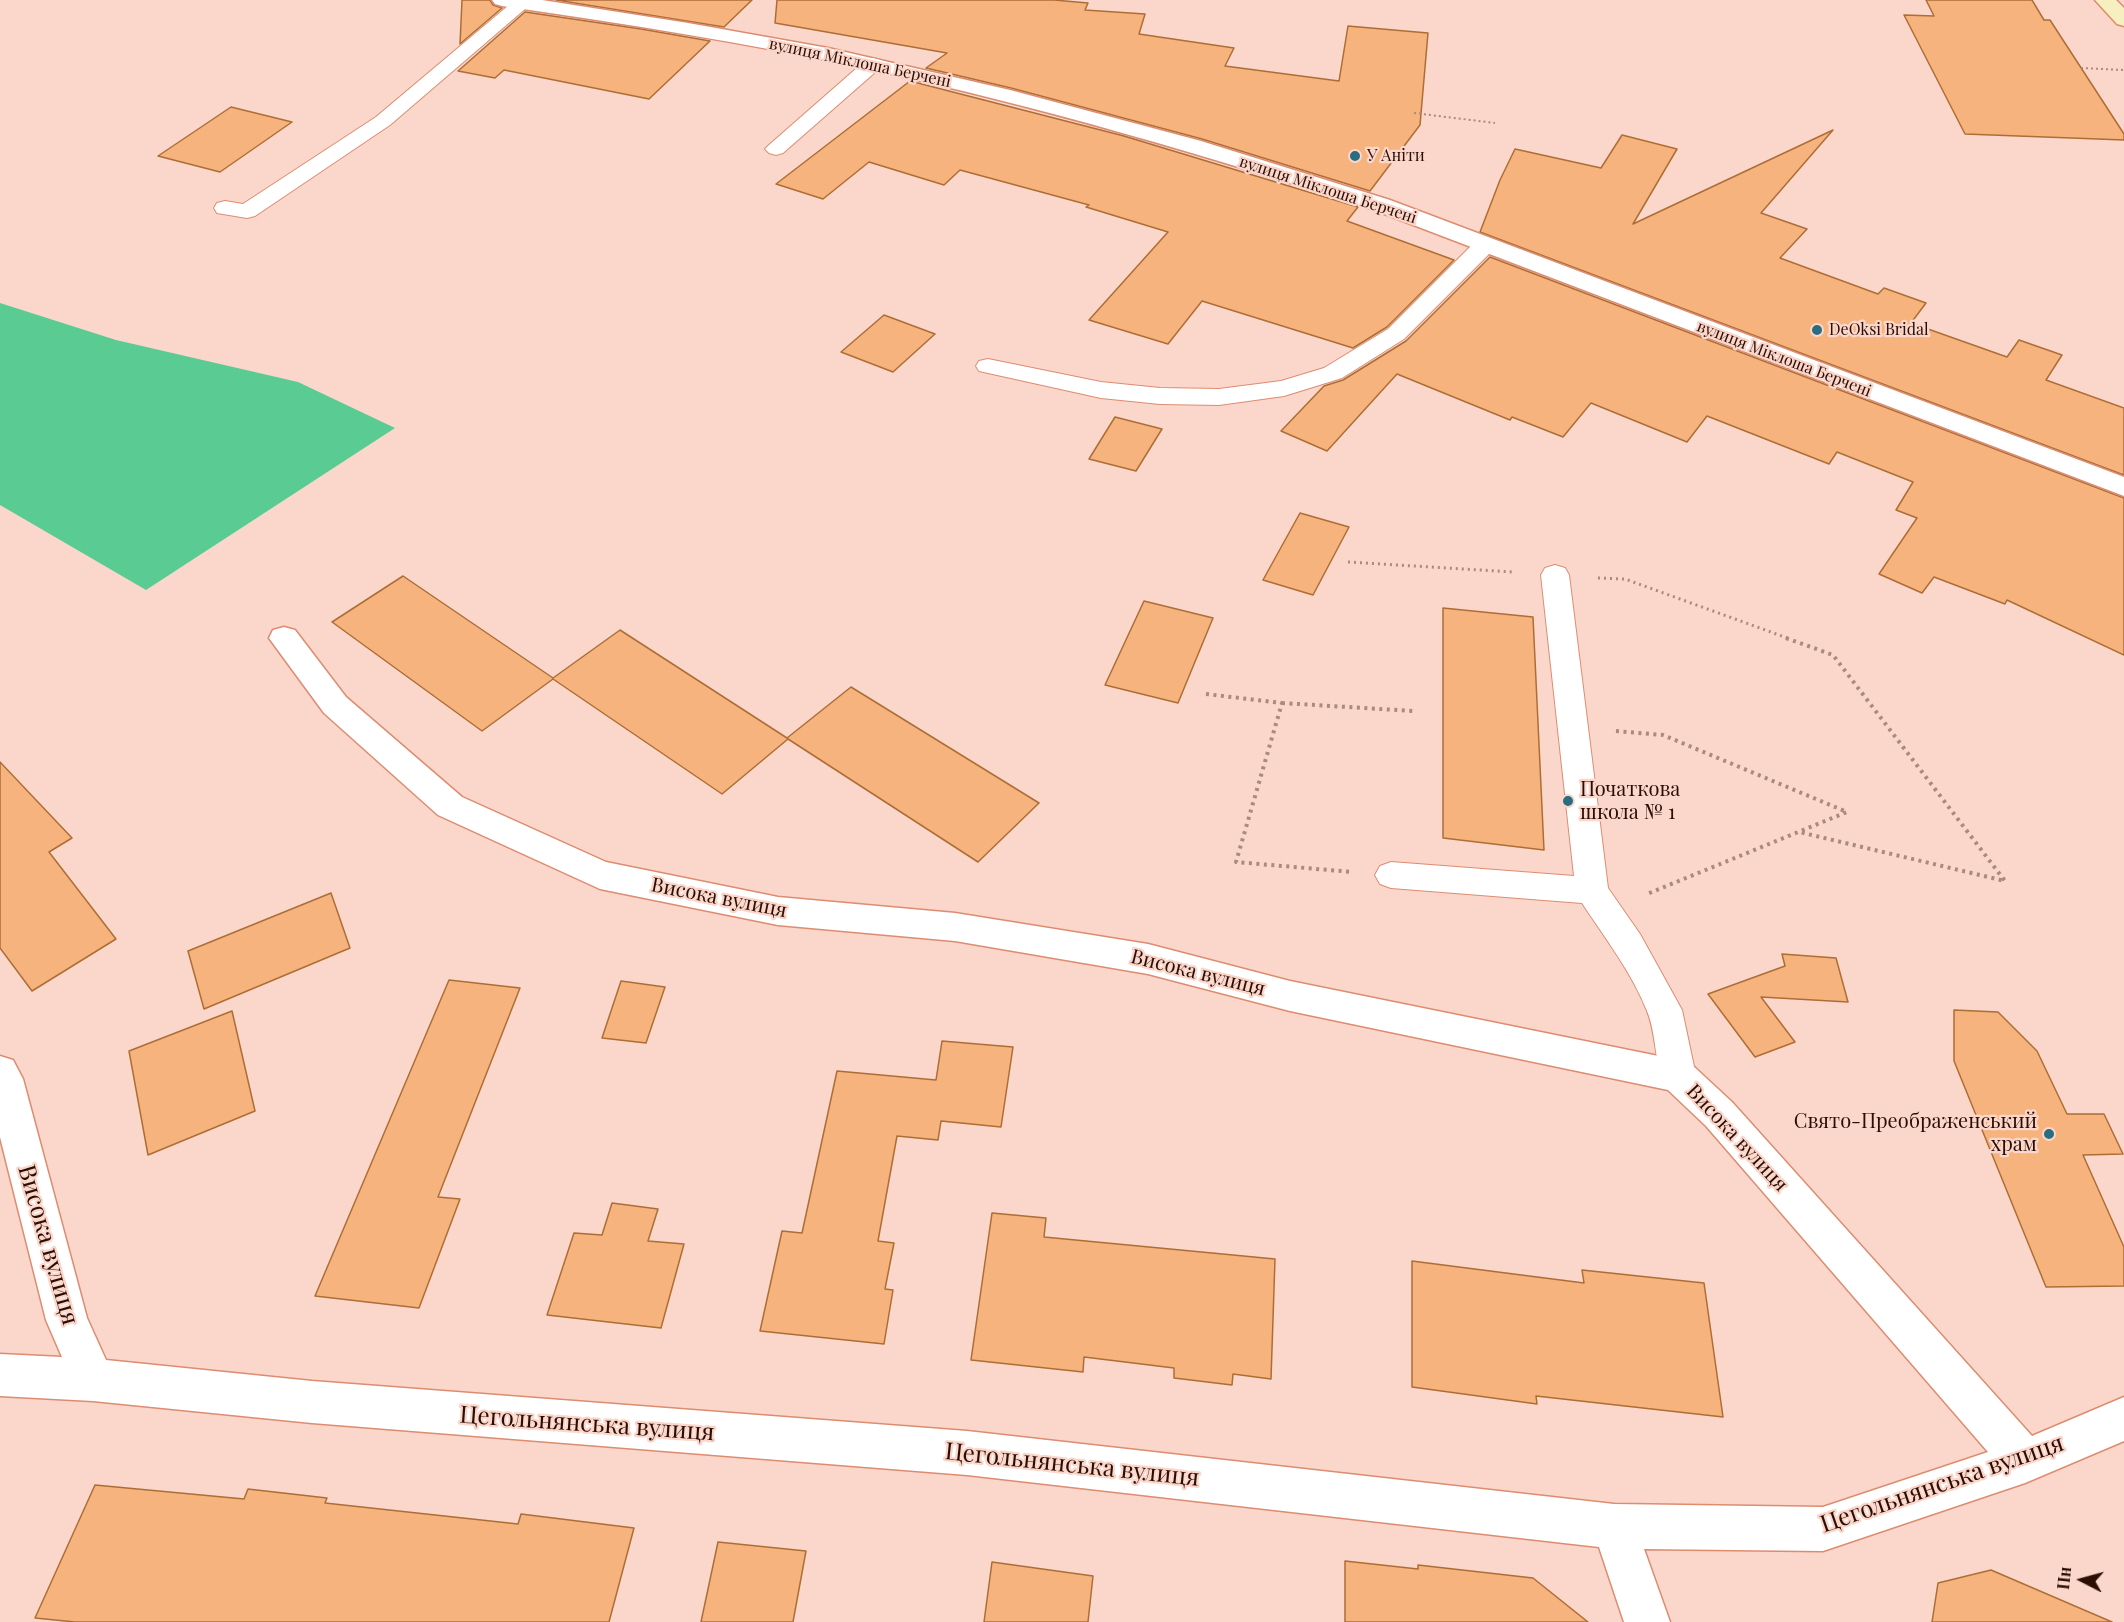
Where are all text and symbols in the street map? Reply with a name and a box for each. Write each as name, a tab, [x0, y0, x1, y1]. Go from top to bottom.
street label: вулиця Міклоша Берчені	[767, 34, 953, 92]
place label: У Аніти	[1367, 146, 1425, 166]
marker: У Аніти	[1348, 149, 1362, 163]
street label: вулиця Міклоша Берчені	[1237, 152, 1419, 228]
street label: вулиця Міклоша Берчені	[1694, 317, 1874, 401]
place label: DeOksi Bridal	[1829, 320, 1929, 340]
marker: DeOksi Bridal	[1810, 323, 1824, 337]
place label: Початкова школа № 1	[1580, 778, 1680, 825]
marker: Початкова школа № 1	[1561, 794, 1575, 808]
street label: Висока вулиця	[649, 873, 789, 923]
street label: Висока вулиця	[1128, 945, 1268, 1001]
street label: Висока вулиця	[1681, 1080, 1793, 1196]
place label: Свято-Преображенський храм	[1794, 1110, 2037, 1157]
marker: Свято-Преображенський храм	[2042, 1127, 2056, 1141]
street label: Висока вулиця	[11, 1162, 85, 1328]
street label: Цегольнянська вулиця	[459, 1401, 715, 1447]
street label: Цегольнянська вулиця	[1817, 1429, 2067, 1539]
street label: Цегольнянська вулиця	[943, 1437, 1201, 1493]
north arrow	[2052, 1550, 2112, 1610]
text: Пн	[2052, 1566, 2075, 1591]

